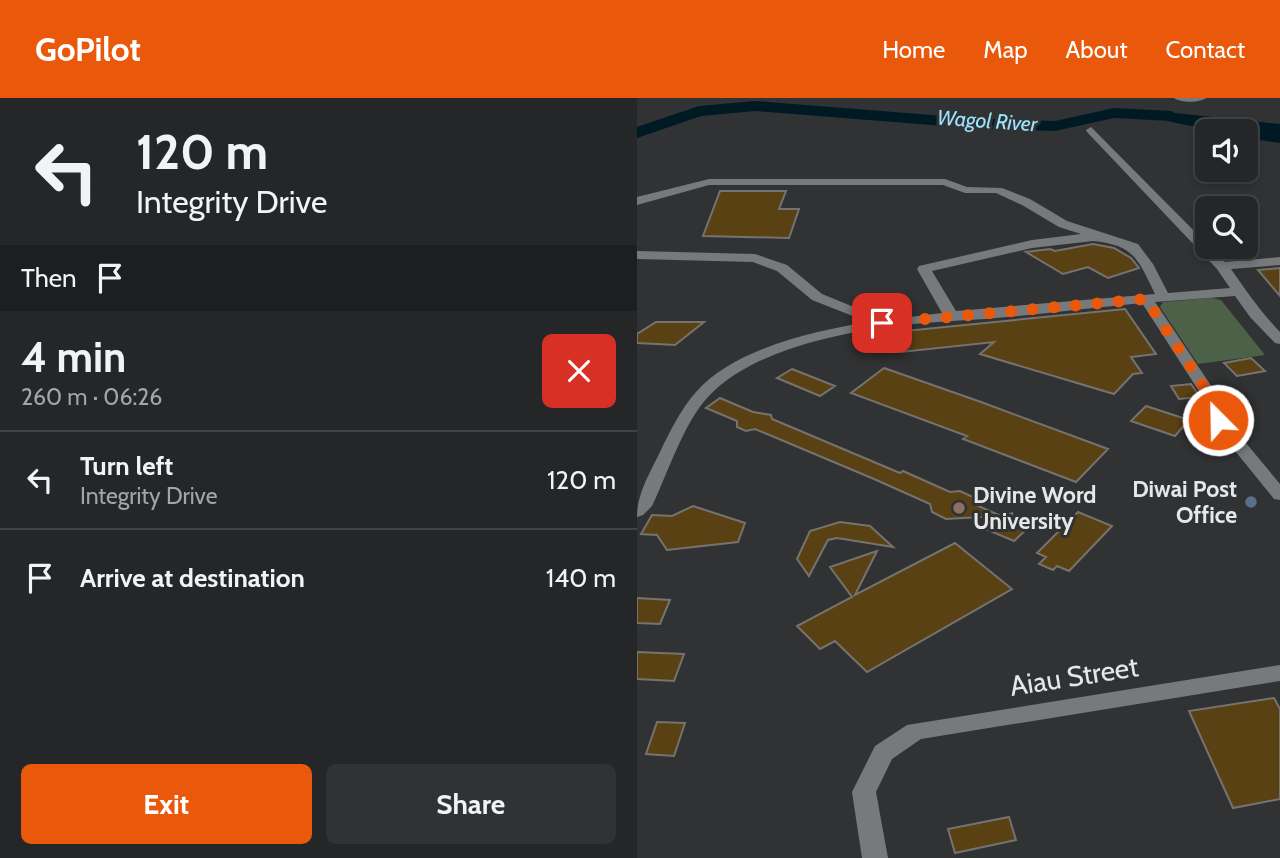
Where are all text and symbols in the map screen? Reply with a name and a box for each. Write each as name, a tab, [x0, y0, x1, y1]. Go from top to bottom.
text: GoPilot	[35, 29, 141, 69]
text: Home	[882, 35, 945, 64]
text: Map	[983, 35, 1028, 64]
text: About	[1066, 35, 1128, 64]
text: Contact	[1166, 35, 1245, 64]
water label: Wagol River	[936, 105, 1040, 137]
map controls	[1195, 119, 1258, 259]
button: sound	[1195, 119, 1258, 182]
text: 120 m	[136, 122, 268, 181]
icon: left	[21, 126, 112, 217]
text: Integrity Drive	[136, 182, 327, 221]
button: search	[1195, 196, 1258, 259]
icon: arrive	[91, 259, 129, 297]
text: Then	[21, 262, 77, 294]
pin	[852, 293, 912, 353]
icon: arrive	[863, 304, 901, 342]
text: 4 min	[21, 331, 126, 383]
button: close	[542, 334, 616, 408]
text: 260 m · 06:26	[21, 383, 162, 411]
position arrow	[1181, 383, 1255, 457]
text: Turn left	[80, 450, 173, 482]
icon: left	[21, 461, 59, 499]
text: 120 m	[547, 464, 616, 496]
place label: Diwai Post Office	[1132, 475, 1237, 529]
place label: Divine Word University	[973, 481, 1096, 535]
text: Integrity Drive	[80, 482, 218, 510]
marker: Diwai Post Office	[1243, 494, 1259, 510]
marker: Divine Word University	[951, 500, 967, 516]
icon: arrive	[21, 559, 59, 597]
text: Arrive at destination	[80, 562, 305, 594]
text: 140 m	[546, 562, 616, 594]
street label: Aiau Street	[1007, 649, 1141, 703]
button: Exit	[21, 764, 312, 844]
button: Share	[326, 764, 616, 844]

